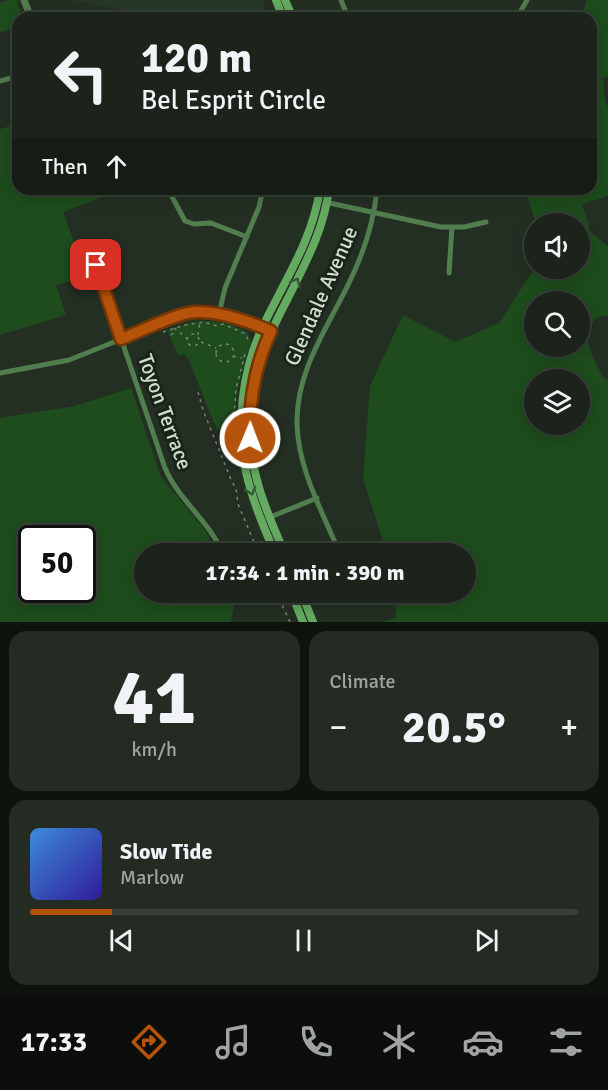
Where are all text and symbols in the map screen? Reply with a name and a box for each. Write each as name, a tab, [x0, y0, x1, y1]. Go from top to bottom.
text: 120 m	[141, 33, 252, 84]
icon: left	[42, 36, 120, 114]
text: Bel Esprit Circle	[141, 84, 326, 117]
icon: ahead	[100, 150, 133, 183]
text: Then	[42, 153, 88, 180]
map controls	[524, 213, 590, 435]
button: sound	[524, 213, 590, 279]
street label: Glendale Avenue	[279, 222, 363, 370]
pin	[70, 239, 121, 290]
icon: arrive	[79, 248, 112, 281]
one-way arrow	[289, 277, 300, 288]
button: search	[524, 291, 590, 357]
street label: Toyon Terrace	[132, 351, 198, 473]
button: layers	[524, 369, 590, 435]
position arrow	[218, 406, 282, 470]
one-way arrow	[244, 485, 256, 496]
speed limit sign: 50	[18, 525, 96, 603]
text: 17:34 · 1 min · 390 m	[205, 559, 405, 586]
text: 41	[112, 650, 196, 746]
text: Climate	[330, 669, 395, 694]
text: 20.5°	[402, 700, 506, 755]
text: −	[330, 707, 347, 748]
text: +	[560, 707, 578, 748]
text: km/h	[132, 737, 177, 762]
text: Slow Tide	[120, 838, 212, 865]
text: Marlow	[120, 865, 184, 890]
icon: previous	[105, 924, 138, 957]
icon: pause	[287, 924, 320, 957]
icon: next	[470, 924, 503, 957]
icon: directions	[128, 1021, 170, 1063]
icon: music	[212, 1021, 254, 1063]
icon: phone	[295, 1021, 337, 1063]
icon: climate	[378, 1021, 420, 1063]
icon: car	[462, 1021, 504, 1063]
icon: filters	[545, 1021, 587, 1063]
text: 17:33	[21, 1026, 87, 1059]

